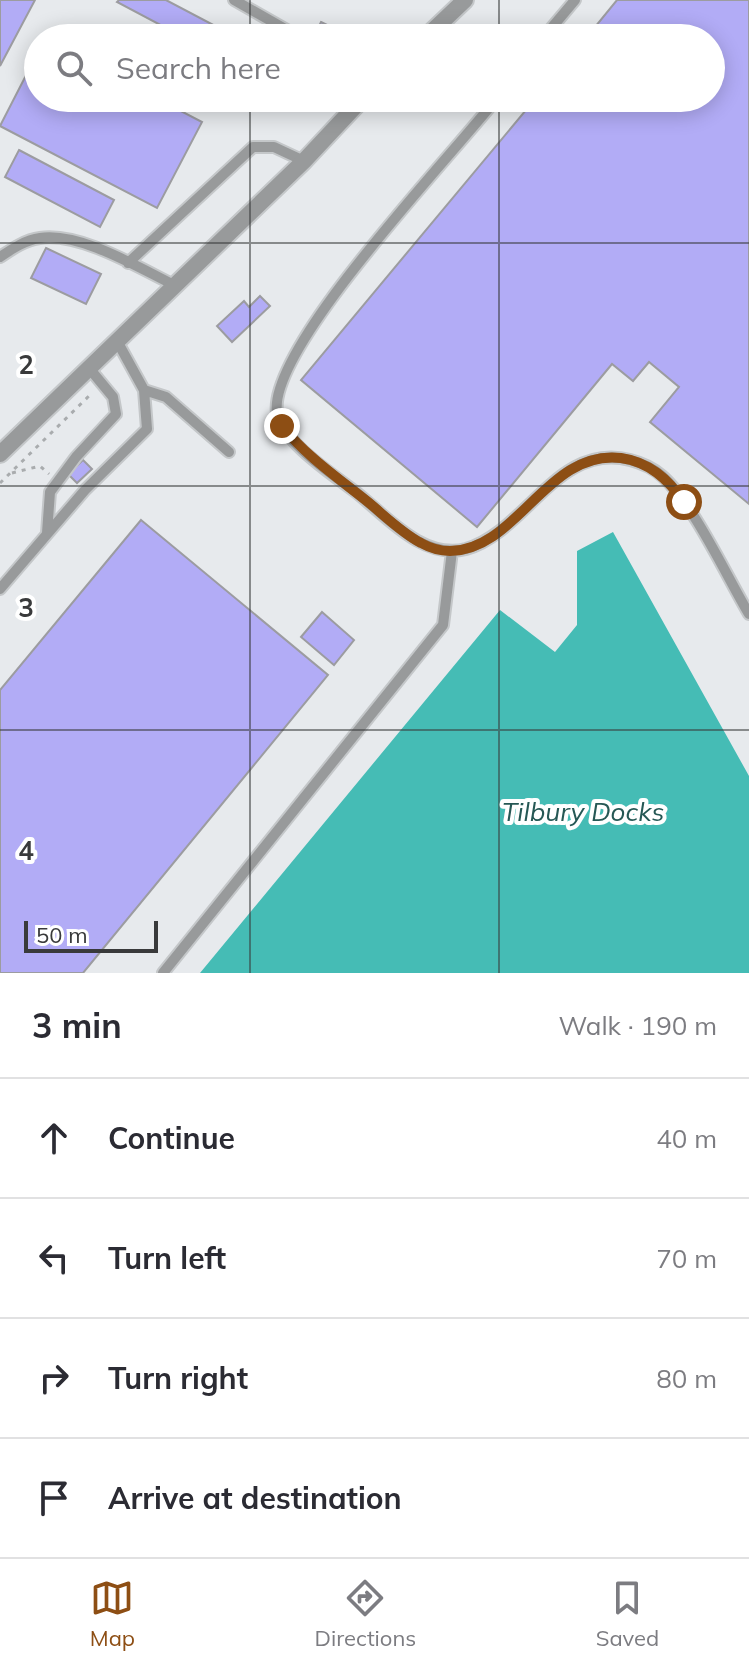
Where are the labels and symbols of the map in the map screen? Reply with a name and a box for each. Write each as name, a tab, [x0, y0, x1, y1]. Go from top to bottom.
text: 2	[18, 348, 34, 381]
route end	[264, 408, 300, 444]
route start	[666, 484, 702, 520]
text: 3	[18, 591, 34, 624]
water label: Tilbury Docks	[502, 795, 664, 828]
text: 4	[18, 834, 34, 867]
scale bar	[24, 917, 158, 953]

